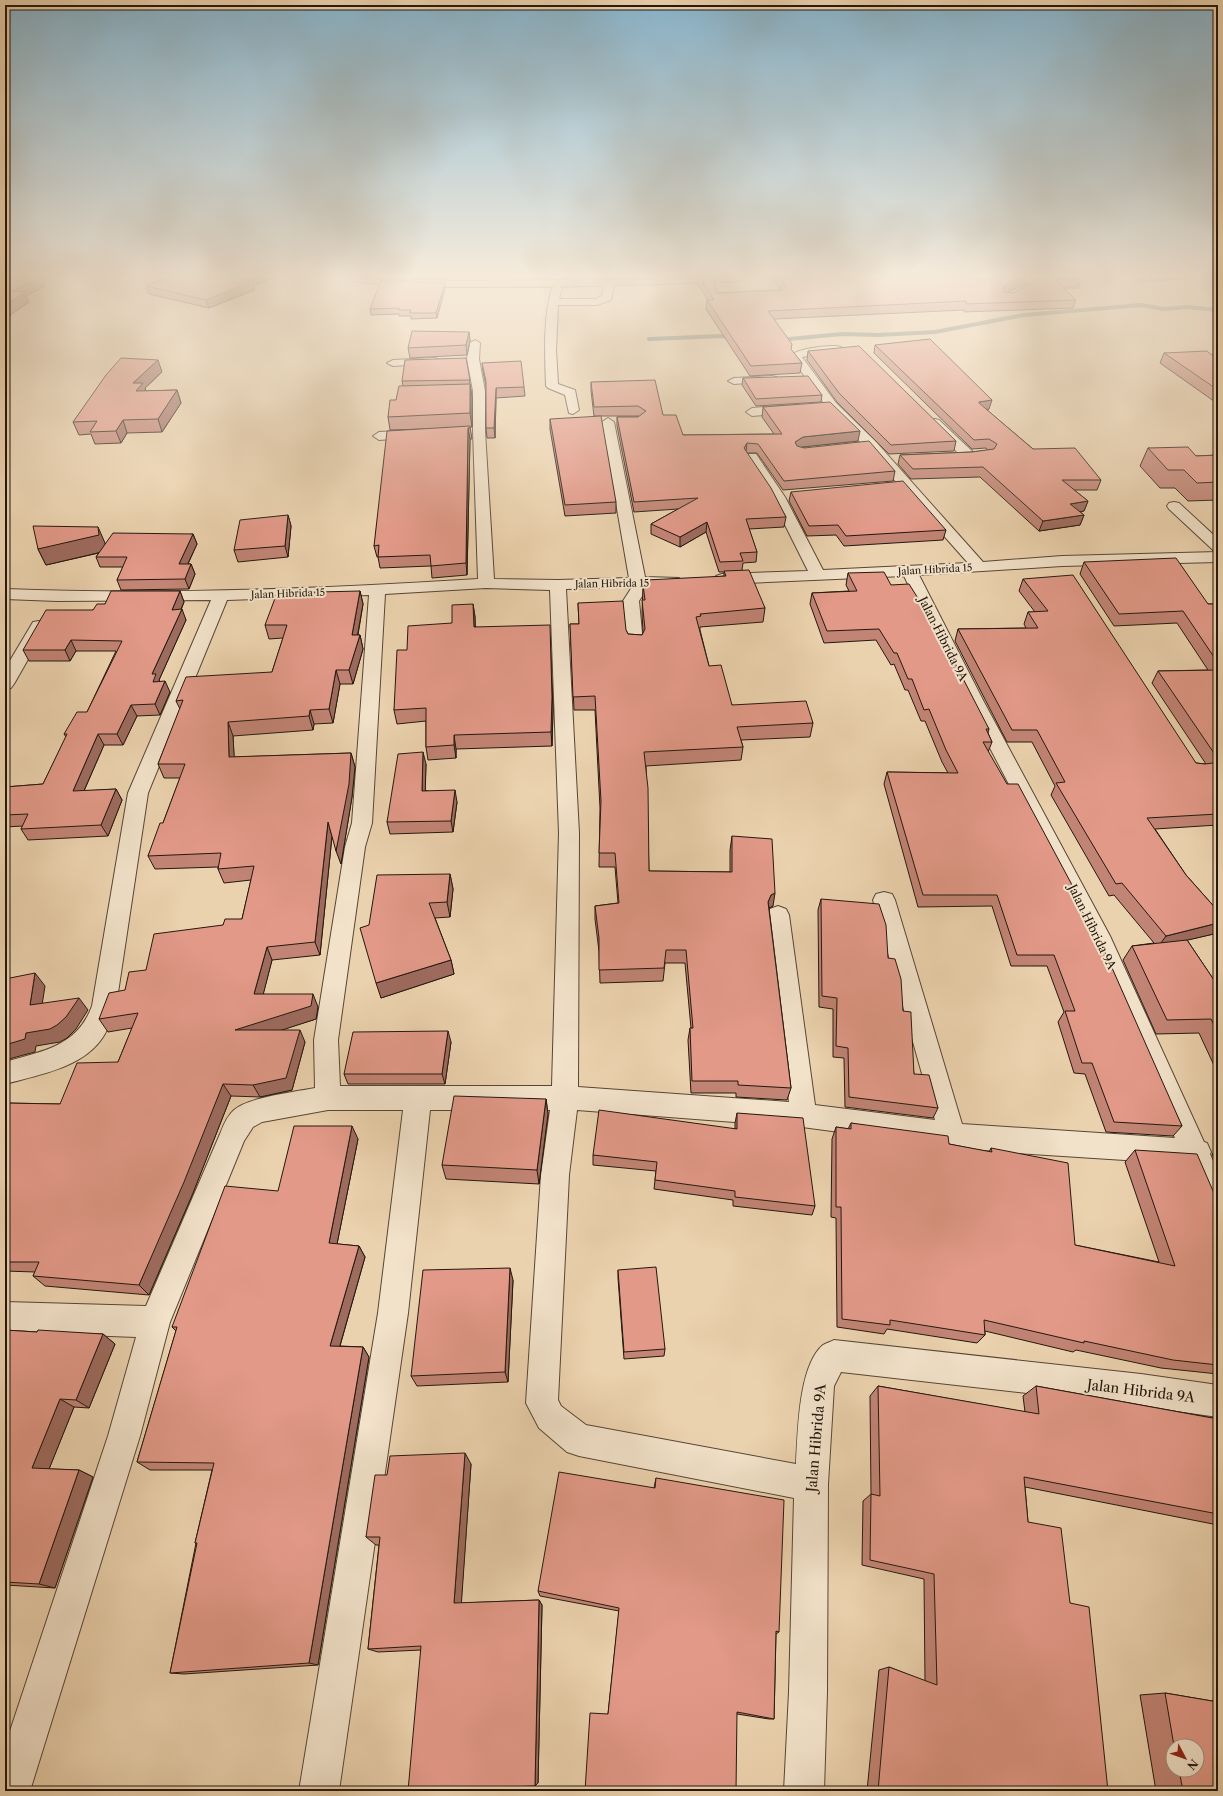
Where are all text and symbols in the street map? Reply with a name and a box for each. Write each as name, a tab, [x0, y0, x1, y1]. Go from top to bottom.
street label: Jalan Hibrida 15	[896, 561, 972, 578]
street label: Jalan Hibrida 15	[573, 576, 649, 591]
street label: Jalan Hibrida 15	[249, 586, 325, 601]
street label: Jalan Hibrida 9A	[915, 592, 972, 685]
street label: Jalan Hibrida 9A	[1064, 880, 1120, 973]
street label: Jalan Hibrida 9A	[1084, 1375, 1197, 1407]
street label: Jalan Hibrida 9A	[802, 1382, 830, 1495]
north arrow	[1165, 1738, 1205, 1778]
text: N	[1184, 1756, 1201, 1773]

